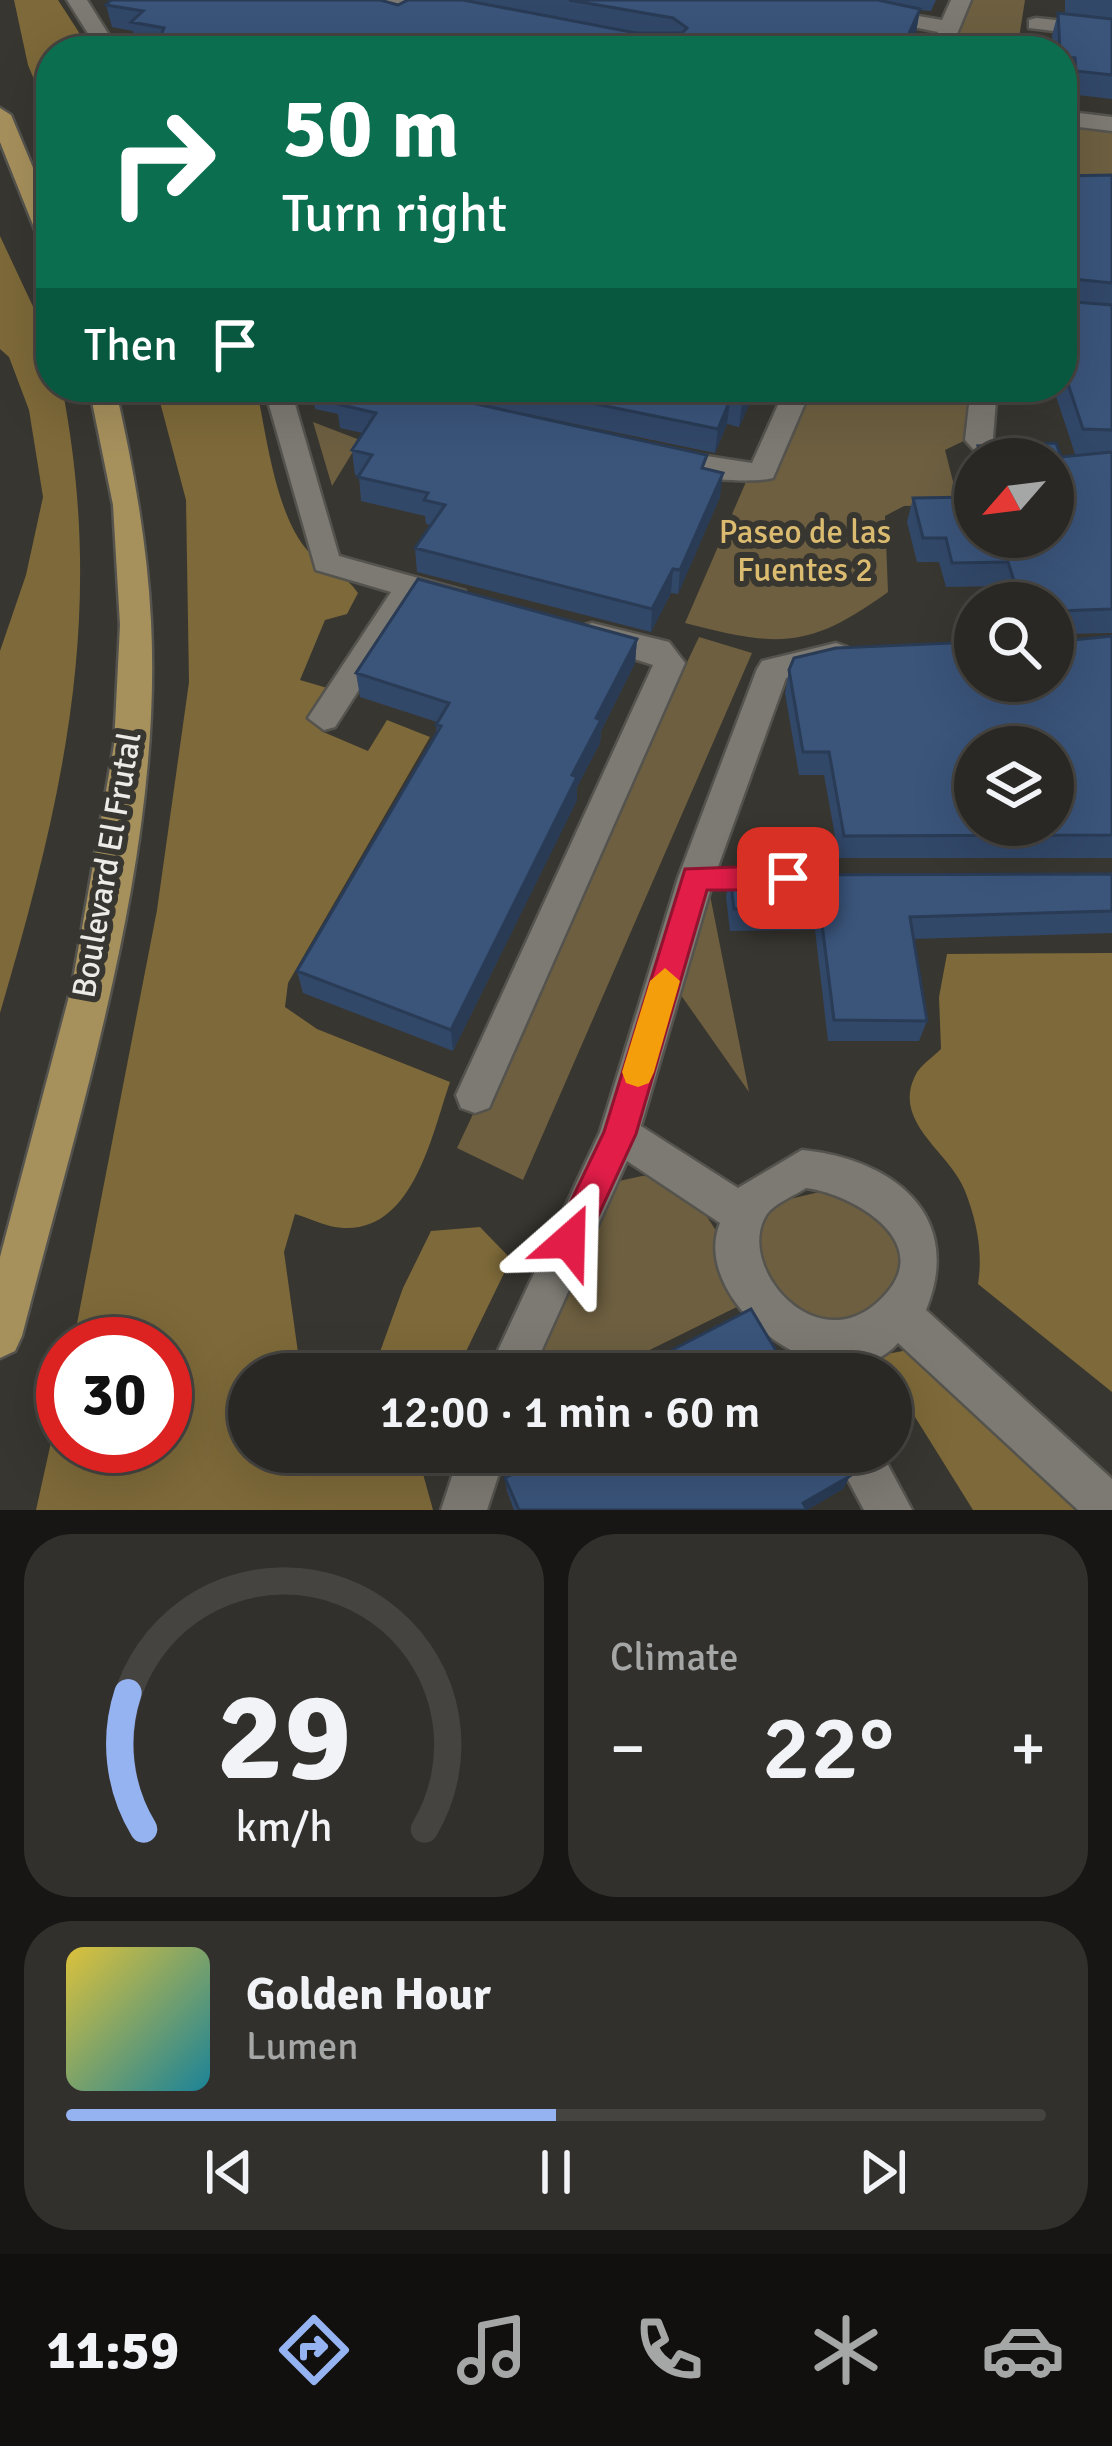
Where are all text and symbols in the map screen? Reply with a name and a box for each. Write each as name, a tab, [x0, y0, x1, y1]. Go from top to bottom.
text: 50 m	[282, 77, 459, 181]
icon: right	[84, 84, 240, 240]
text: Turn right	[282, 180, 507, 247]
icon: arrive	[202, 312, 268, 378]
text: Then	[84, 318, 178, 373]
north arrow	[954, 438, 1074, 558]
map controls	[954, 438, 1074, 846]
park label: Paseo de las Fuentes 2	[719, 512, 891, 591]
button: search	[954, 582, 1074, 702]
button: layers	[954, 726, 1074, 846]
street label: Boulevard El Frutal	[63, 729, 151, 1001]
pin	[737, 827, 839, 929]
icon: arrive	[755, 845, 821, 911]
position arrow	[506, 1178, 632, 1304]
speed limit sign: 30	[36, 1317, 192, 1473]
text: 12:00 · 1 min · 60 m	[380, 1385, 760, 1440]
text: Climate	[610, 1633, 739, 1681]
text: 29	[217, 1661, 351, 1814]
text: 22°	[762, 1693, 894, 1804]
text: −	[610, 1708, 646, 1789]
text: +	[1010, 1708, 1046, 1789]
text: km/h	[235, 1800, 333, 1853]
text: Golden Hour	[246, 1967, 491, 2022]
text: Lumen	[246, 2022, 359, 2070]
icon: previous	[196, 2139, 262, 2205]
icon: pause	[523, 2139, 589, 2205]
icon: next	[850, 2139, 916, 2205]
icon: directions	[272, 2308, 356, 2392]
icon: music	[450, 2308, 534, 2392]
icon: phone	[627, 2308, 711, 2392]
icon: climate	[804, 2308, 888, 2392]
icon: car	[981, 2308, 1065, 2392]
text: 11:59	[47, 2317, 179, 2384]

